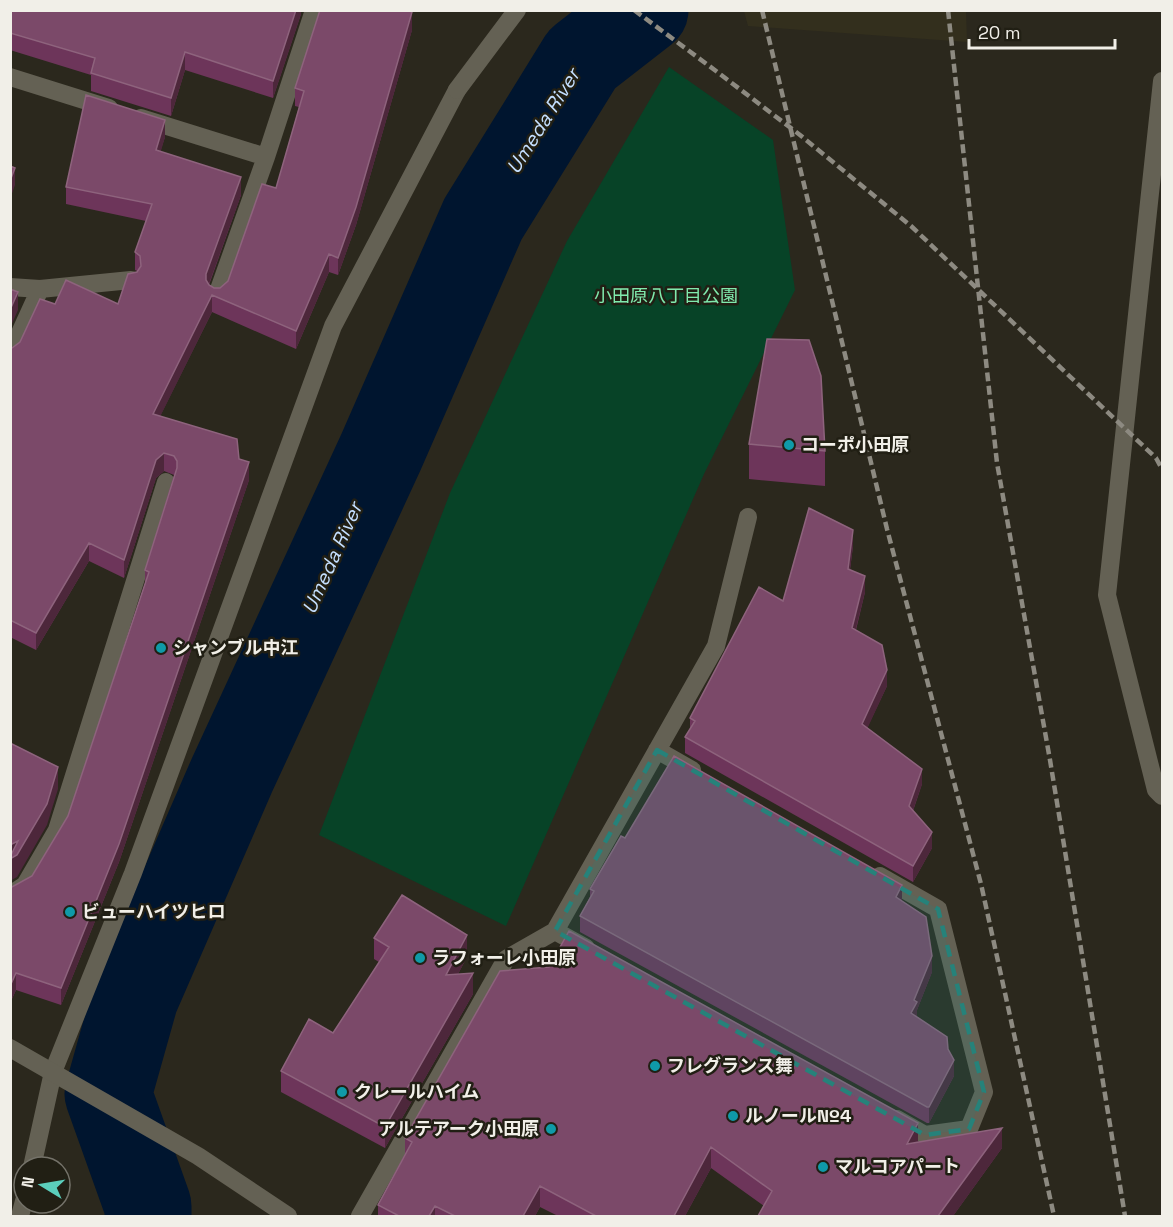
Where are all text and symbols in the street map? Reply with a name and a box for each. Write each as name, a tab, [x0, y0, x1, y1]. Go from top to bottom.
scale bar	[969, 12, 1114, 50]
text: 20 m	[978, 21, 1021, 44]
water label: Umeda River	[500, 62, 587, 178]
park label: 小田原八丁目公園	[594, 284, 738, 307]
place label: コーポ小田原	[801, 433, 909, 456]
marker: コーポ小田原	[782, 438, 796, 452]
water label: Umeda River	[296, 496, 369, 618]
place label: シャンブル中江	[173, 636, 298, 659]
marker: シャンブル中江	[154, 641, 168, 655]
place label: ビューハイツヒロ	[82, 900, 225, 923]
marker: ビューハイツヒロ	[63, 905, 77, 919]
place label: ラフォーレ小田原	[432, 946, 576, 969]
marker: ラフォーレ小田原	[413, 951, 427, 965]
place label: フレグランス舞	[667, 1054, 793, 1077]
marker: フレグランス舞	[648, 1059, 662, 1073]
place label: クレールハイム	[354, 1080, 479, 1103]
marker: クレールハイム	[335, 1085, 349, 1099]
place label: ルノール№4	[745, 1104, 852, 1127]
marker: ルノール№4	[726, 1109, 740, 1123]
place label: アルテアーク小田原	[378, 1117, 539, 1140]
marker: アルテアーク小田原	[544, 1122, 558, 1136]
north arrow	[12, 1155, 72, 1215]
place label: マルコアパート	[835, 1155, 960, 1178]
marker: マルコアパート	[816, 1160, 830, 1174]
text: N	[16, 1175, 39, 1190]

